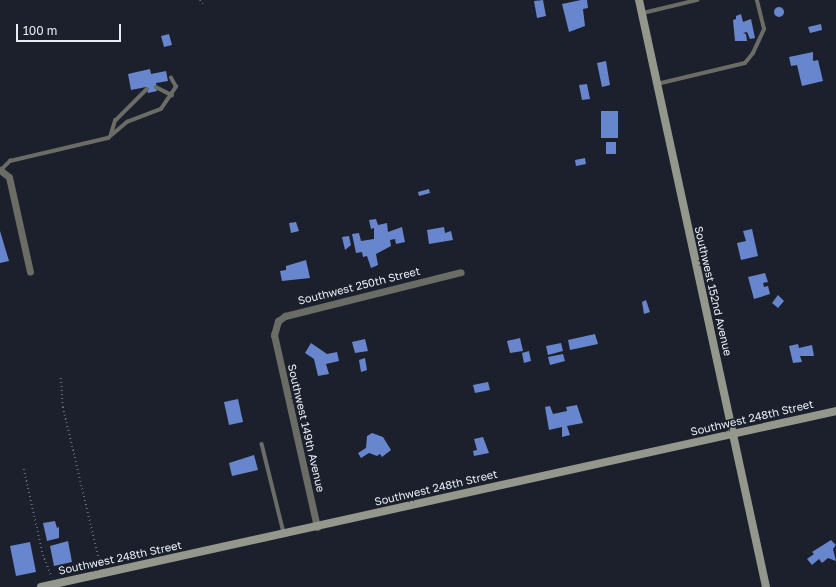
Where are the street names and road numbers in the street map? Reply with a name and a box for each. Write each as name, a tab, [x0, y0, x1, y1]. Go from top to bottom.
street label: Southwest 152nd Avenue	[692, 225, 734, 357]
street label: Southwest 250th Street	[296, 264, 422, 308]
street label: Southwest 149th Avenue	[285, 363, 327, 493]
street label: Southwest 248th Street	[689, 397, 815, 439]
street label: Southwest 248th Street	[373, 467, 499, 509]
street label: Southwest 248th Street	[57, 538, 183, 578]

